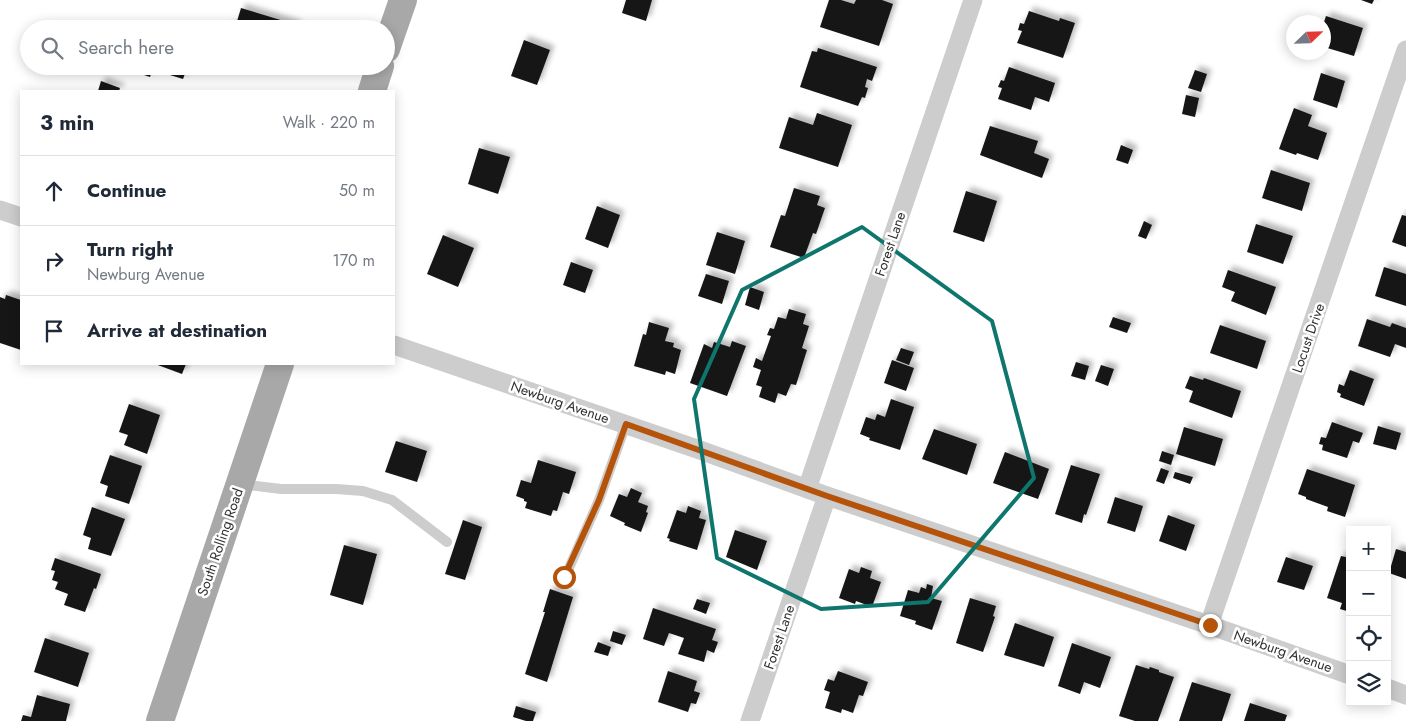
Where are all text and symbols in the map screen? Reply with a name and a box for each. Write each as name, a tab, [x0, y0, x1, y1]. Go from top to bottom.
north arrow	[1286, 15, 1331, 60]
search box	[20, 20, 395, 75]
icon: search	[38, 34, 66, 62]
text: Search here	[78, 34, 174, 61]
text: 3 min	[40, 108, 94, 138]
text: Walk · 220 m	[283, 111, 375, 134]
icon: ahead	[40, 177, 68, 205]
text: Continue	[87, 177, 166, 204]
text: 50 m	[339, 179, 375, 202]
street label: Forest Lane	[870, 209, 910, 279]
text: Turn right	[87, 236, 173, 263]
icon: right	[40, 247, 68, 275]
text: 170 m	[333, 249, 375, 272]
text: Newburg Avenue	[87, 263, 205, 286]
street label: Locust Drive	[1287, 301, 1329, 375]
icon: arrive	[40, 317, 68, 345]
text: Arrive at destination	[87, 317, 267, 344]
street label: Newburg Avenue	[508, 376, 612, 428]
street label: South Rolling Road	[192, 485, 248, 599]
map controls	[1346, 526, 1391, 706]
button: +	[1346, 526, 1391, 571]
route start	[553, 566, 576, 589]
button: −	[1346, 571, 1391, 616]
street label: Forest Lane	[759, 602, 799, 672]
route end	[1199, 614, 1222, 637]
button: locate	[1346, 616, 1391, 661]
street label: Newburg Avenue	[1231, 625, 1335, 677]
button: layers	[1346, 661, 1391, 706]

